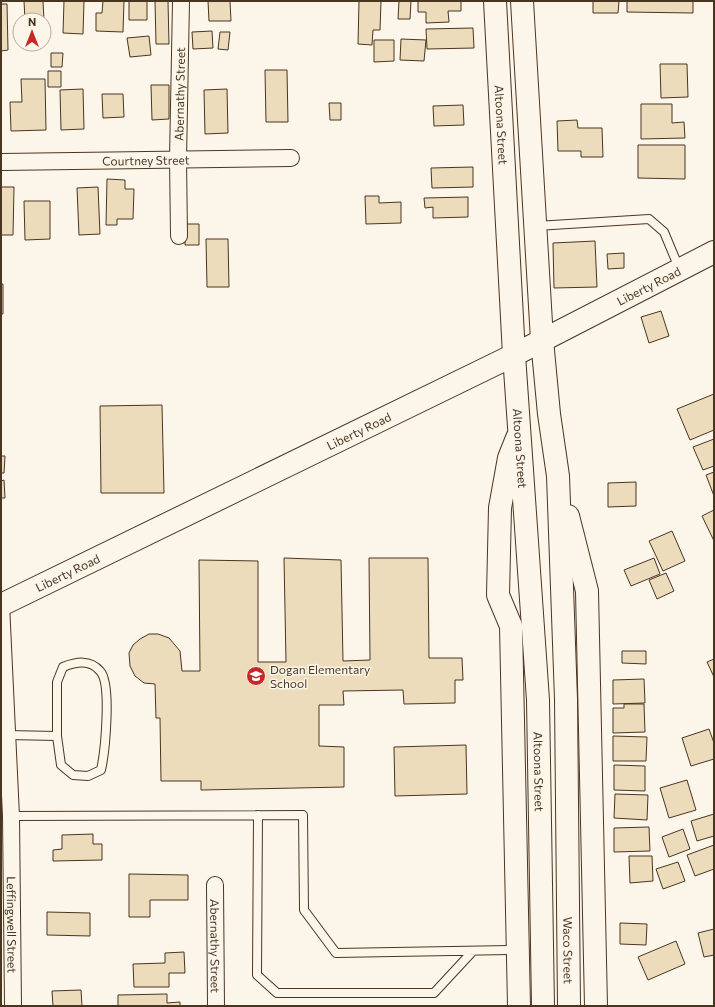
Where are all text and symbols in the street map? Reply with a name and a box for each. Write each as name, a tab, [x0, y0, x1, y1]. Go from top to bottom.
north arrow	[12, 12, 52, 52]
text: N	[28, 15, 36, 28]
street label: Abernathy Street	[171, 47, 187, 141]
street label: Altoona Street	[493, 85, 511, 165]
street label: Courtney Street	[102, 152, 190, 168]
street label: Liberty Road	[614, 264, 683, 308]
street label: Altoona Street	[511, 408, 530, 489]
street label: Liberty Road	[324, 409, 393, 452]
street label: Liberty Road	[33, 551, 102, 594]
place label: Dogan Elementary School	[270, 662, 370, 690]
school or university icon: Dogan Elementary School	[245, 665, 267, 687]
street label: Altoona Street	[532, 732, 547, 812]
street label: Leffingwell Street	[5, 876, 20, 973]
street label: Abernathy Street	[208, 899, 223, 993]
street label: Waco Street	[561, 917, 576, 984]

